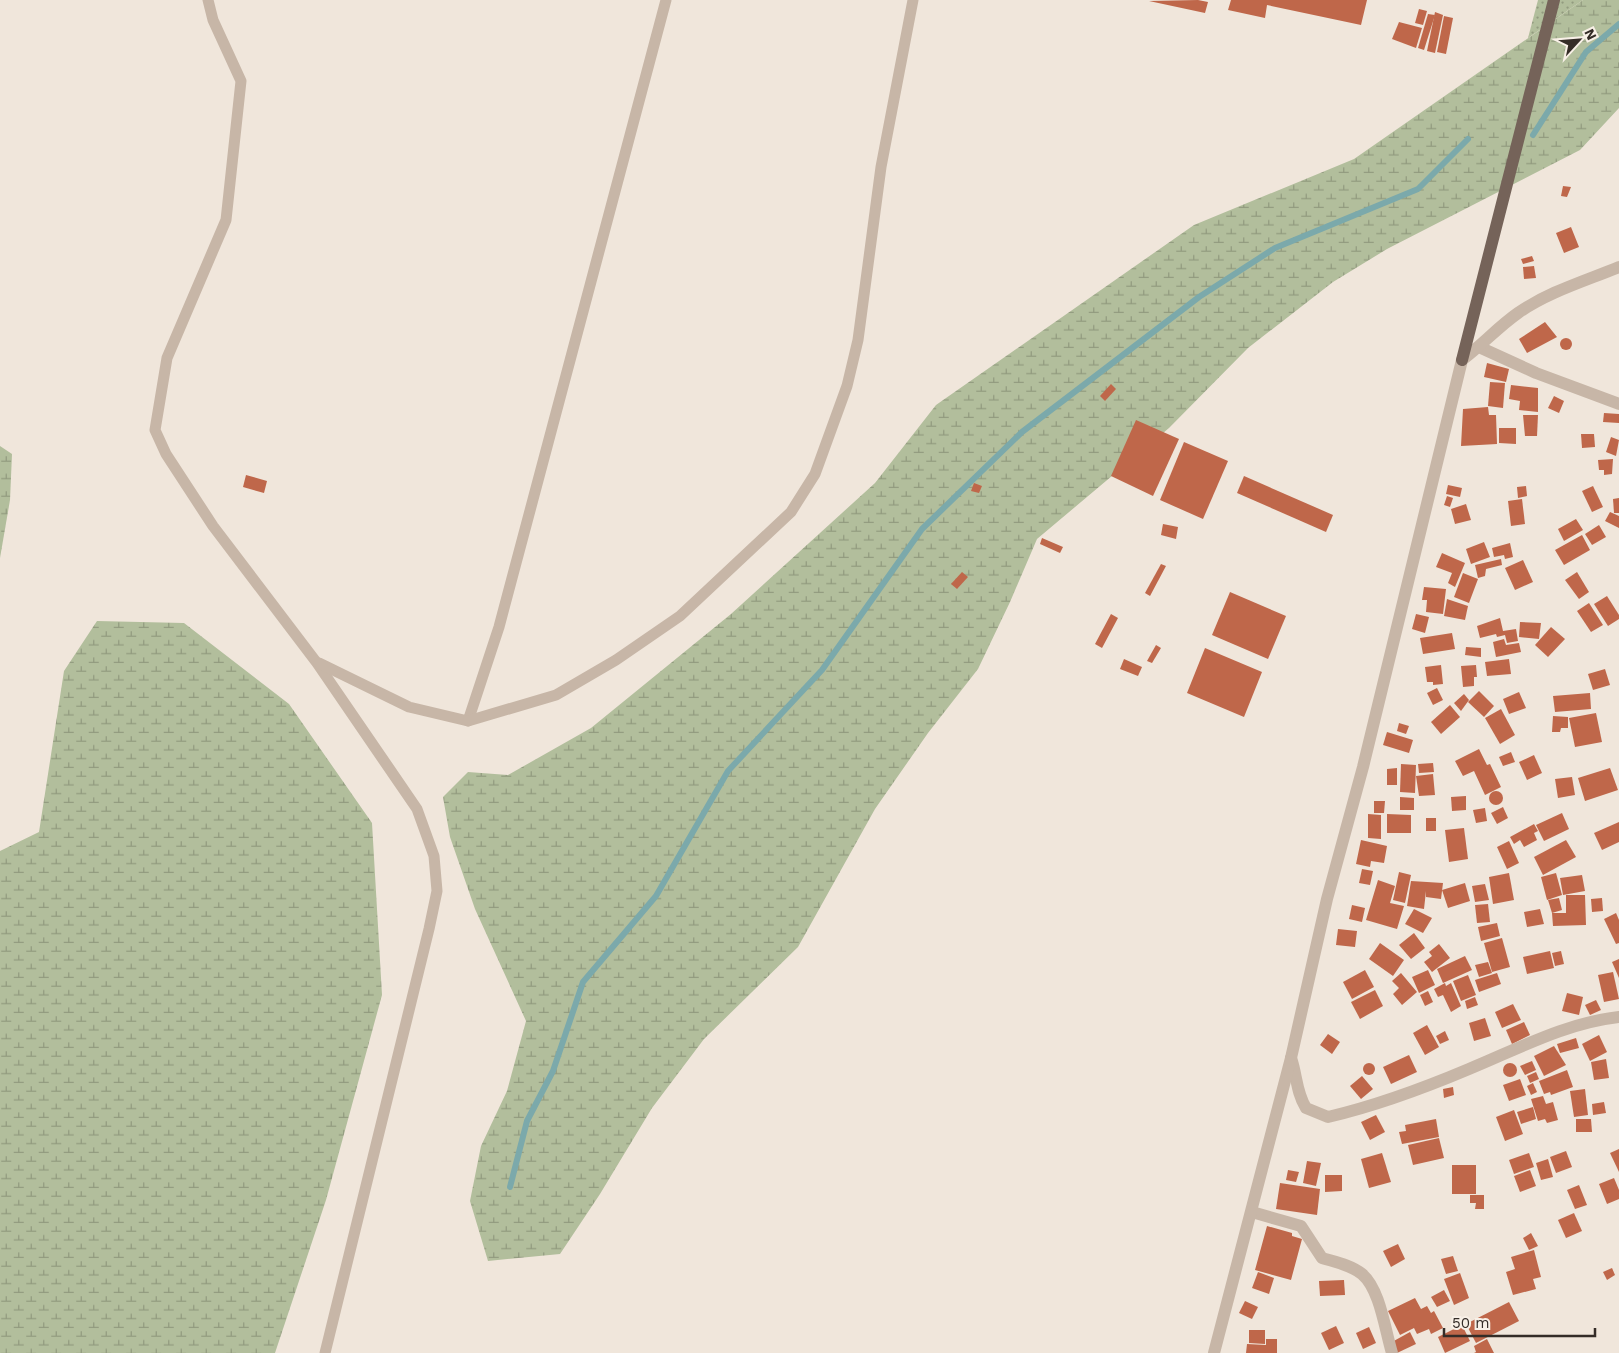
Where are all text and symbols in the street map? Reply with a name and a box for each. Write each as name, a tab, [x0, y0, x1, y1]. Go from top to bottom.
north arrow	[1554, 15, 1604, 65]
text: N	[1581, 26, 1600, 42]
scale bar	[1444, 1306, 1595, 1338]
text: 50 m	[1452, 1314, 1489, 1332]

